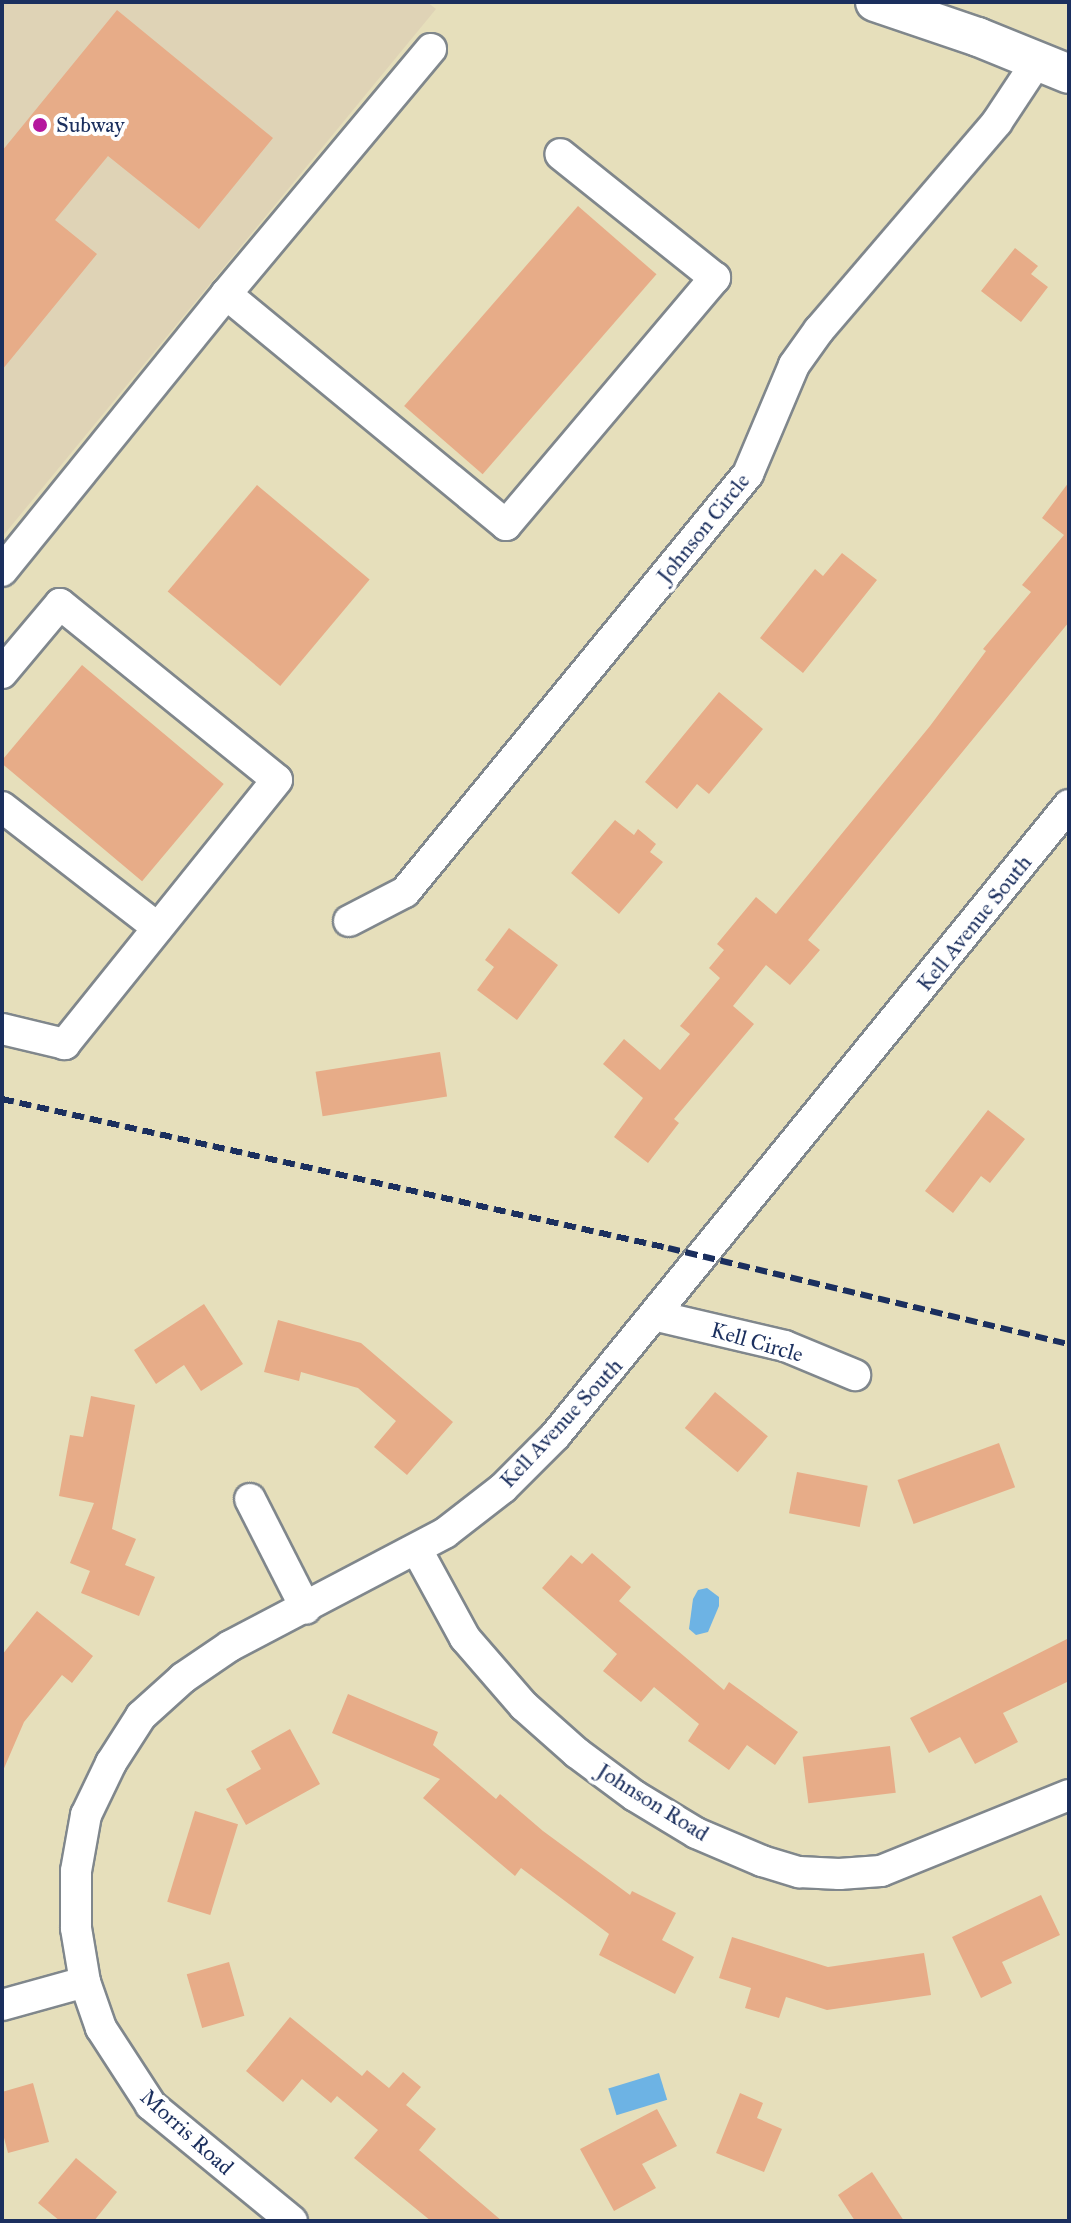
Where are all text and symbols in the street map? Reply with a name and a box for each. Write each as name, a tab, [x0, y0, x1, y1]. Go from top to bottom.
place label: Subway	[56, 112, 125, 138]
marker: Subway	[31, 116, 49, 134]
street label: Johnson Circle	[651, 468, 755, 588]
street label: Kell Avenue South	[911, 850, 1037, 996]
street label: Kell Circle	[708, 1316, 806, 1368]
street label: Kell Avenue South	[494, 1353, 628, 1493]
street label: Johnson Road	[592, 1757, 714, 1847]
street label: Morris Road	[135, 2083, 239, 2181]

